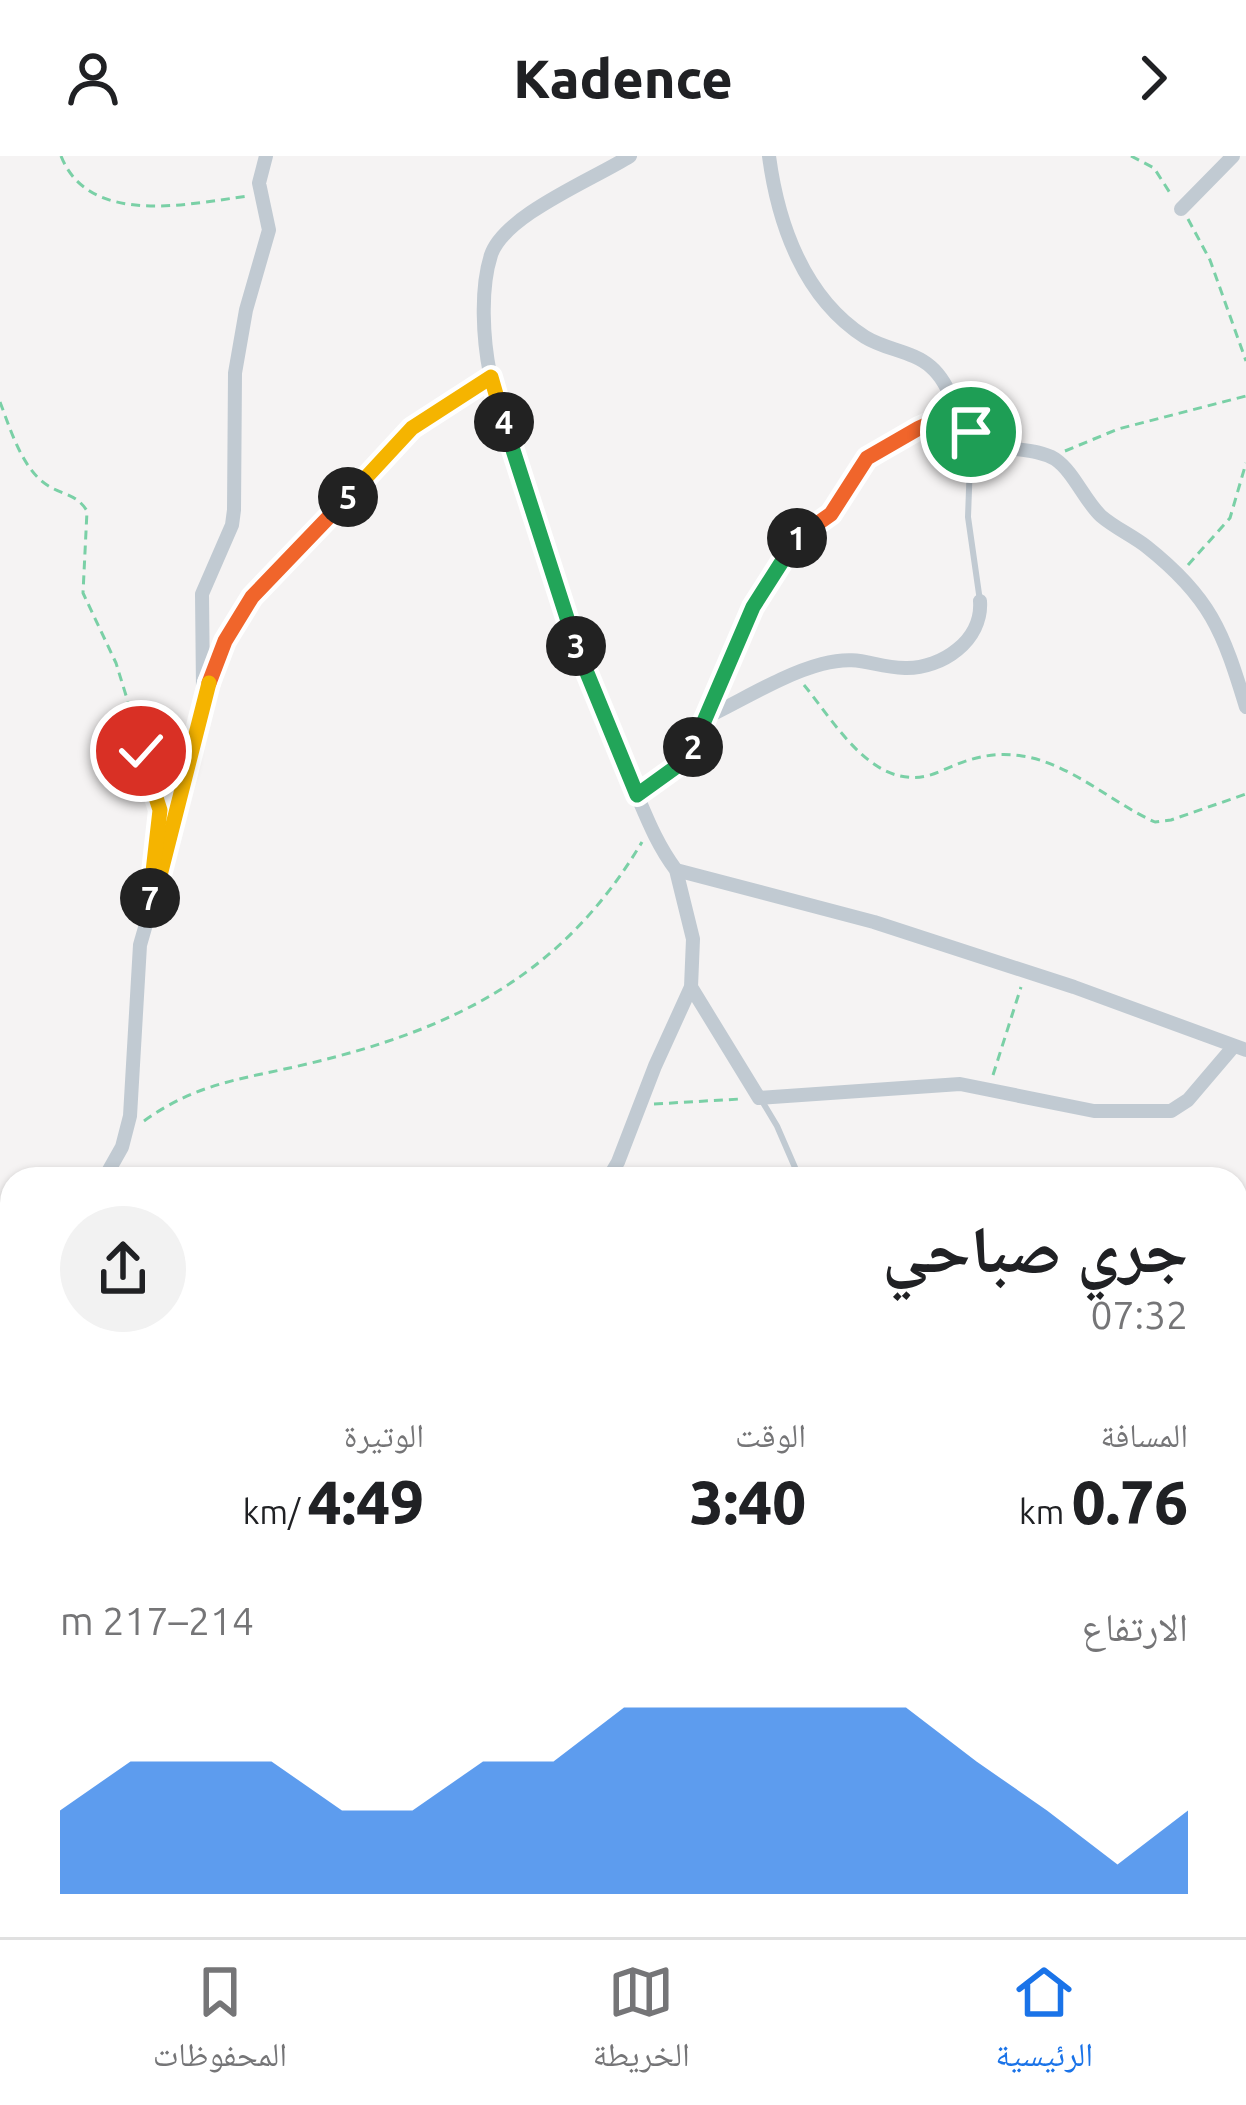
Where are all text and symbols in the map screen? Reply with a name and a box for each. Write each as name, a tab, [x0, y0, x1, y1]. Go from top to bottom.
icon: person	[60, 45, 126, 111]
icon: forward	[1120, 45, 1186, 111]
text: Kadence	[513, 48, 733, 108]
pin	[920, 381, 1022, 483]
pin: 4	[474, 392, 534, 452]
icon: arrive	[938, 399, 1004, 465]
text: 4	[495, 403, 513, 440]
pin: 5	[318, 467, 378, 527]
text: 5	[339, 478, 357, 515]
pin: 1	[767, 508, 827, 568]
text: 1	[788, 519, 806, 556]
pin: 3	[546, 616, 606, 676]
text: 3	[567, 627, 585, 664]
pin	[90, 700, 192, 802]
pin: 2	[663, 717, 723, 777]
icon: check	[108, 718, 174, 784]
text: 2	[684, 728, 702, 765]
pin: 7	[120, 868, 180, 928]
text: 7	[141, 879, 159, 916]
button: share	[60, 1206, 186, 1332]
text: جري صباحي	[882, 1211, 1188, 1285]
text: 07:32	[1090, 1293, 1188, 1336]
text: الوتيرة	[344, 1416, 424, 1453]
text: الوقت	[735, 1416, 806, 1453]
text: المسافة	[1101, 1416, 1188, 1453]
text: 4:49	[308, 1468, 424, 1535]
text: 3:40	[690, 1468, 806, 1535]
text: 0.76	[1072, 1468, 1188, 1535]
text: /km	[243, 1493, 308, 1530]
text: km	[1019, 1493, 1072, 1530]
text: 214–217 m	[60, 1599, 254, 1642]
text: الارتفاع	[1082, 1605, 1188, 1648]
tab: المحفوظات	[153, 1959, 287, 2087]
tab: الخريطة	[593, 1959, 690, 2087]
tab: الرئيسية	[995, 1959, 1093, 2087]

